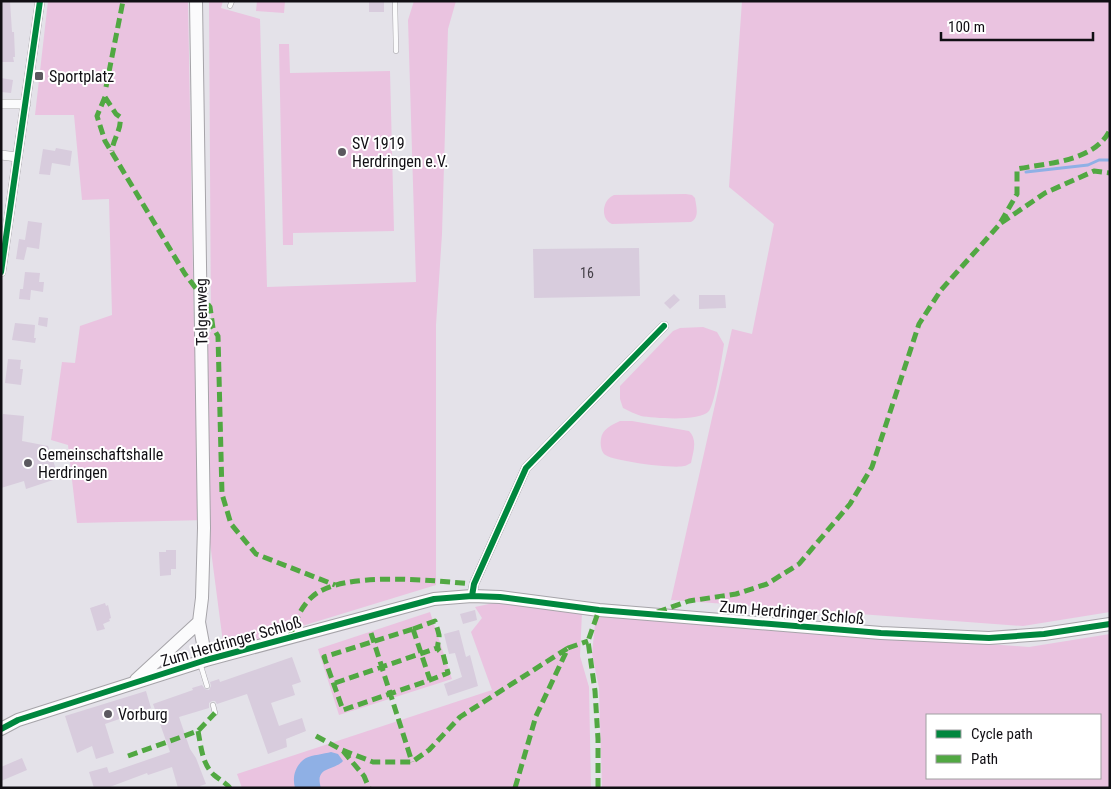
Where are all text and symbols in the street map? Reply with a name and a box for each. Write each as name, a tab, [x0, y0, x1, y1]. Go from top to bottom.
scale bar	[941, 10, 1094, 42]
text: 100 m	[948, 18, 985, 36]
place label: Sportplatz	[49, 67, 114, 86]
marker: Sportplatz	[33, 70, 45, 82]
place label: SV 1919 Herdringen e.V.	[352, 134, 448, 171]
marker: SV 1919 Herdringen e.V.	[336, 146, 348, 158]
house number: 16	[580, 265, 594, 281]
street label: Telgenweg	[191, 278, 212, 346]
place label: Gemeinschaftshalle Herdringen	[38, 445, 163, 482]
marker: Gemeinschaftshalle Herdringen	[22, 457, 34, 469]
street label: Zum Herdringer Schloß	[719, 597, 865, 628]
street label: Zum Herdringer Schloß	[159, 612, 304, 671]
place label: Vorburg	[118, 705, 168, 724]
marker: Vorburg	[102, 708, 114, 720]
legend	[926, 714, 1101, 779]
text: Cycle path	[971, 725, 1033, 743]
text: Path	[971, 750, 998, 768]

